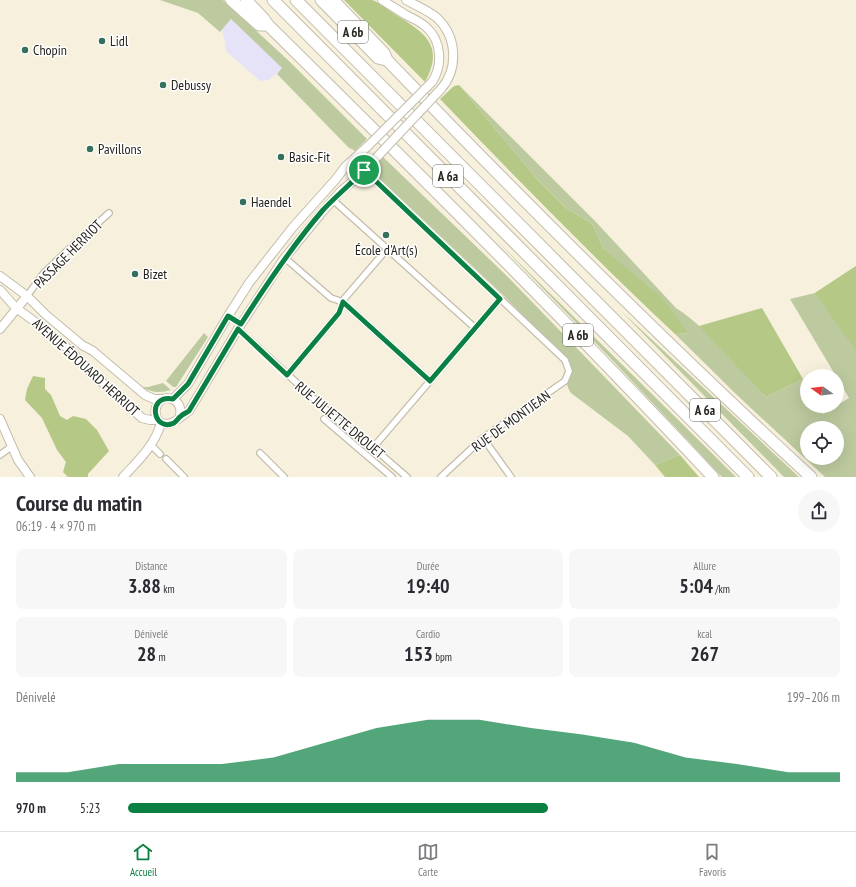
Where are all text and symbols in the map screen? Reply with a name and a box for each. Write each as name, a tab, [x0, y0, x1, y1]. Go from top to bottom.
road number: A 6b	[338, 21, 368, 43]
place label: Lidl	[110, 32, 129, 50]
marker: Lidl	[97, 36, 107, 46]
place label: Chopin	[33, 41, 67, 59]
marker: Chopin	[20, 45, 30, 55]
place label: Debussy	[171, 76, 212, 94]
marker: Debussy	[158, 80, 168, 90]
place label: Pavillons	[98, 140, 142, 158]
marker: Pavillons	[85, 144, 95, 154]
place label: Basic-Fit	[289, 148, 330, 166]
marker: Basic-Fit	[276, 152, 286, 162]
pin	[347, 153, 381, 187]
icon: arrive	[353, 159, 375, 181]
road number: A 6a	[433, 165, 463, 187]
place label: Haendel	[251, 193, 292, 211]
marker: Haendel	[238, 197, 248, 207]
street label: PASSAGE HERRIOT	[30, 215, 107, 292]
marker: École d'Art(s)	[381, 230, 391, 240]
place label: École d'Art(s)	[355, 241, 418, 259]
place label: Bizet	[143, 265, 167, 283]
marker: Bizet	[130, 269, 140, 279]
street label: AVENUE ÉDOUARD HERRIOT	[29, 314, 144, 420]
road number: A 6b	[563, 324, 593, 346]
north arrow	[800, 369, 844, 413]
map controls	[800, 369, 844, 465]
street label: RUE JULIETTE DROUET	[292, 377, 389, 463]
street label: RUE DE MONTJEAN	[468, 386, 554, 456]
road number: A 6a	[690, 399, 720, 421]
button: locate	[800, 421, 844, 465]
text: Course du matin	[16, 489, 142, 517]
button: share	[798, 490, 840, 532]
text: 06:19 · 4 × 970 m	[16, 518, 96, 535]
text: Distance	[135, 559, 168, 573]
text: Durée	[417, 559, 439, 573]
text: Allure	[693, 559, 716, 573]
text: 3.88	[128, 573, 161, 599]
text: 19:40	[406, 573, 450, 599]
text: 5:04	[679, 573, 713, 599]
text: km	[161, 582, 175, 596]
text: /km	[713, 582, 730, 596]
text: Dénivelé	[135, 627, 168, 641]
text: Cardio	[416, 627, 440, 641]
text: kcal	[697, 627, 712, 641]
text: 28	[137, 641, 156, 667]
text: 153	[404, 641, 433, 667]
text: 267	[690, 641, 719, 667]
text: m	[156, 650, 166, 664]
text: bpm	[433, 650, 452, 664]
text: Dénivelé	[16, 689, 56, 706]
text: 199–206 m	[787, 689, 840, 706]
text: 970 m	[16, 800, 46, 817]
text: 5:23	[80, 800, 100, 817]
tab: Accueil	[130, 841, 157, 879]
tab: Carte	[417, 841, 439, 879]
tab: Favoris	[699, 841, 726, 879]

